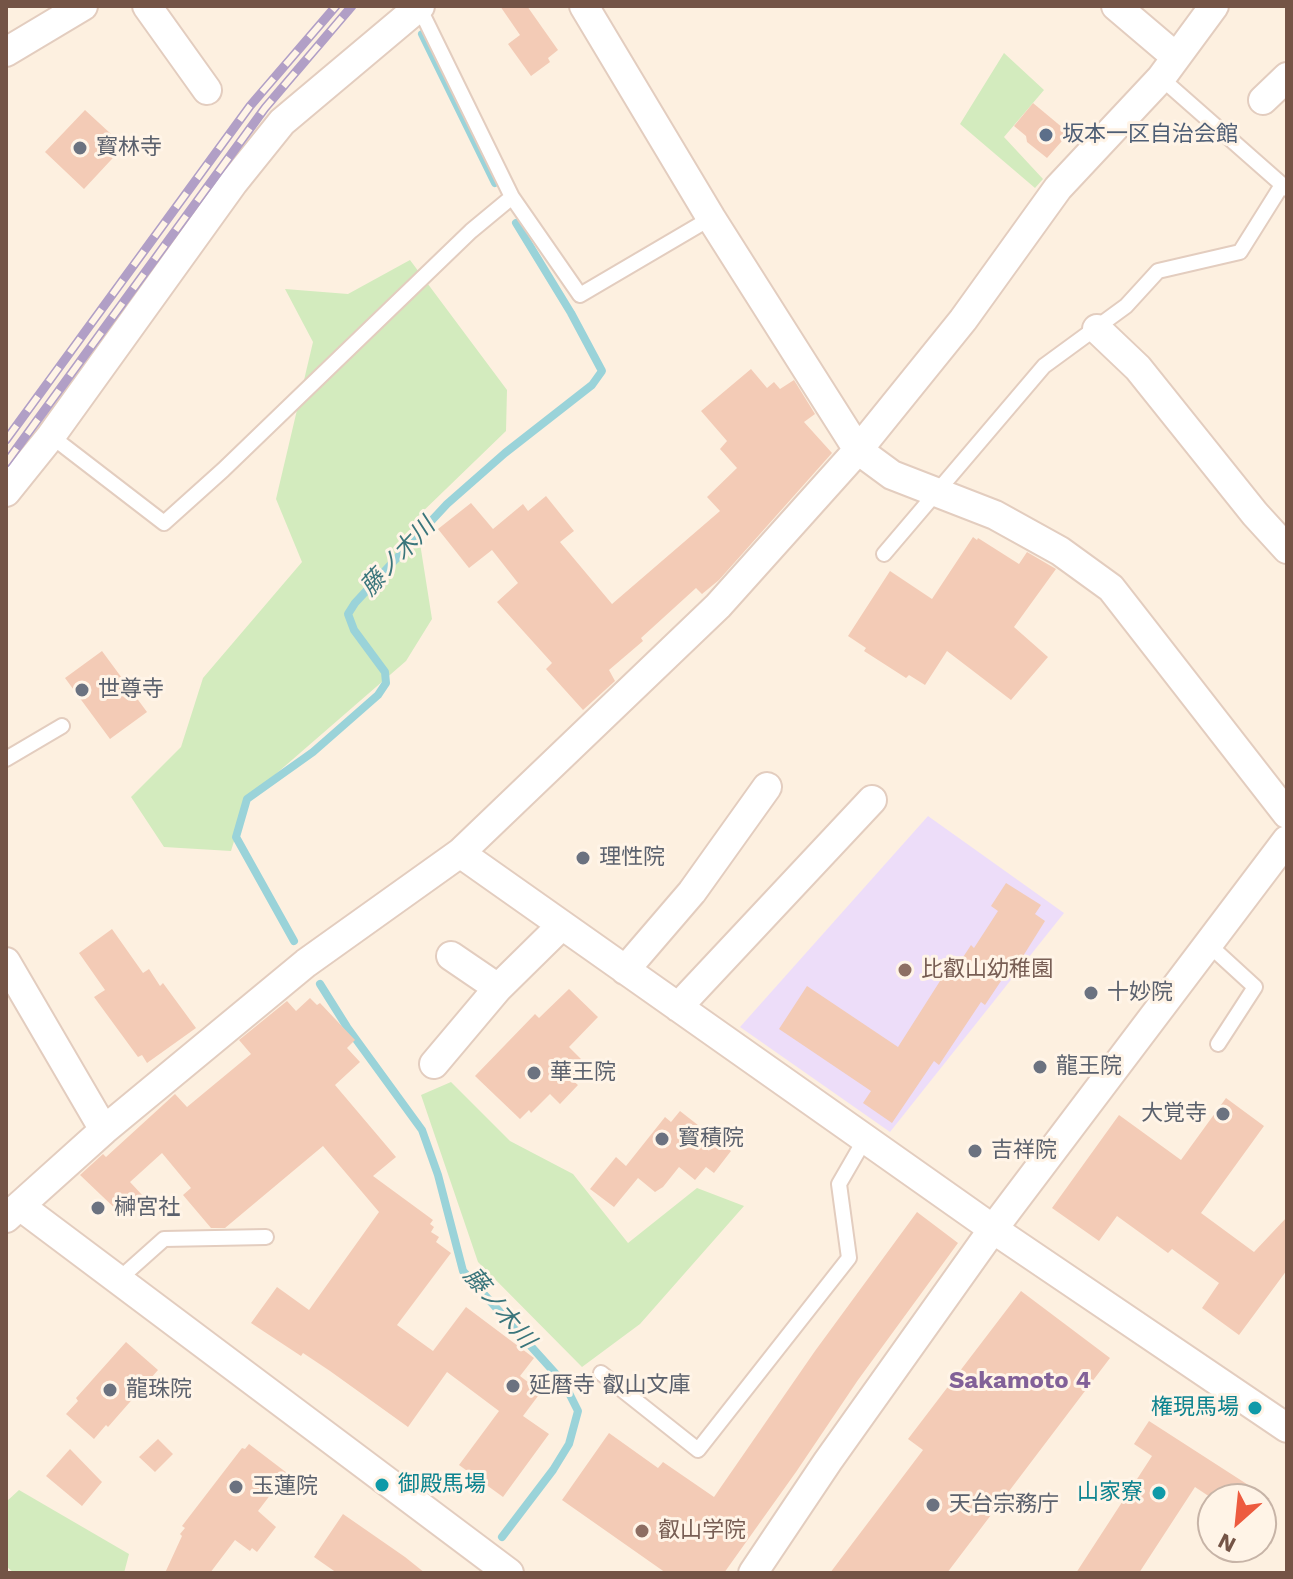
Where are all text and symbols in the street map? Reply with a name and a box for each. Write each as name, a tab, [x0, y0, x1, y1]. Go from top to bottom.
place label: 坂本一区自治会館	[1062, 122, 1238, 148]
marker: 坂本一区自治会館	[1037, 126, 1055, 144]
place label: 寳林寺	[96, 135, 162, 161]
marker: 寳林寺	[71, 139, 89, 157]
water label: 藤ノ木川	[355, 512, 441, 602]
place label: 世尊寺	[98, 677, 164, 703]
marker: 世尊寺	[73, 681, 91, 699]
place label: 理性院	[599, 845, 665, 871]
marker: 理性院	[574, 849, 592, 867]
place label: 比叡山幼稚園	[921, 957, 1053, 983]
marker: 比叡山幼稚園	[896, 961, 914, 979]
place label: 十妙院	[1107, 980, 1173, 1006]
marker: 十妙院	[1082, 984, 1100, 1002]
place label: 龍王院	[1056, 1054, 1122, 1080]
marker: 龍王院	[1031, 1058, 1049, 1076]
place label: 華王院	[550, 1060, 616, 1086]
marker: 華王院	[525, 1064, 543, 1082]
place label: 大覚寺	[1141, 1101, 1207, 1127]
marker: 大覚寺	[1214, 1105, 1232, 1123]
place label: 寳積院	[678, 1126, 744, 1152]
marker: 寳積院	[653, 1130, 671, 1148]
place label: 吉祥院	[991, 1138, 1057, 1164]
marker: 吉祥院	[966, 1142, 984, 1160]
place label: 榊宮社	[114, 1195, 180, 1221]
marker: 榊宮社	[89, 1199, 107, 1217]
water label: 藤ノ木川	[457, 1262, 541, 1354]
district label: Sakamoto 4	[949, 1367, 1091, 1395]
place label: 延暦寺 叡山文庫	[529, 1373, 691, 1399]
place label: 龍珠院	[126, 1377, 192, 1403]
marker: 延暦寺 叡山文庫	[504, 1377, 522, 1395]
marker: 龍珠院	[101, 1381, 119, 1399]
place label: 権現馬場	[1151, 1395, 1239, 1421]
marker: 権現馬場	[1246, 1399, 1264, 1417]
place label: 御殿馬場	[398, 1472, 486, 1498]
place label: 玉蓮院	[252, 1474, 318, 1500]
marker: 御殿馬場	[373, 1476, 391, 1494]
marker: 玉蓮院	[227, 1478, 245, 1496]
place label: 山家寮	[1077, 1480, 1143, 1506]
north arrow	[1197, 1483, 1277, 1563]
marker: 山家寮	[1150, 1484, 1168, 1502]
place label: 天台宗務庁	[949, 1492, 1059, 1518]
marker: 天台宗務庁	[924, 1496, 942, 1514]
place label: 叡山学院	[658, 1518, 746, 1544]
marker: 叡山学院	[633, 1522, 651, 1540]
text: N	[1214, 1528, 1240, 1558]

